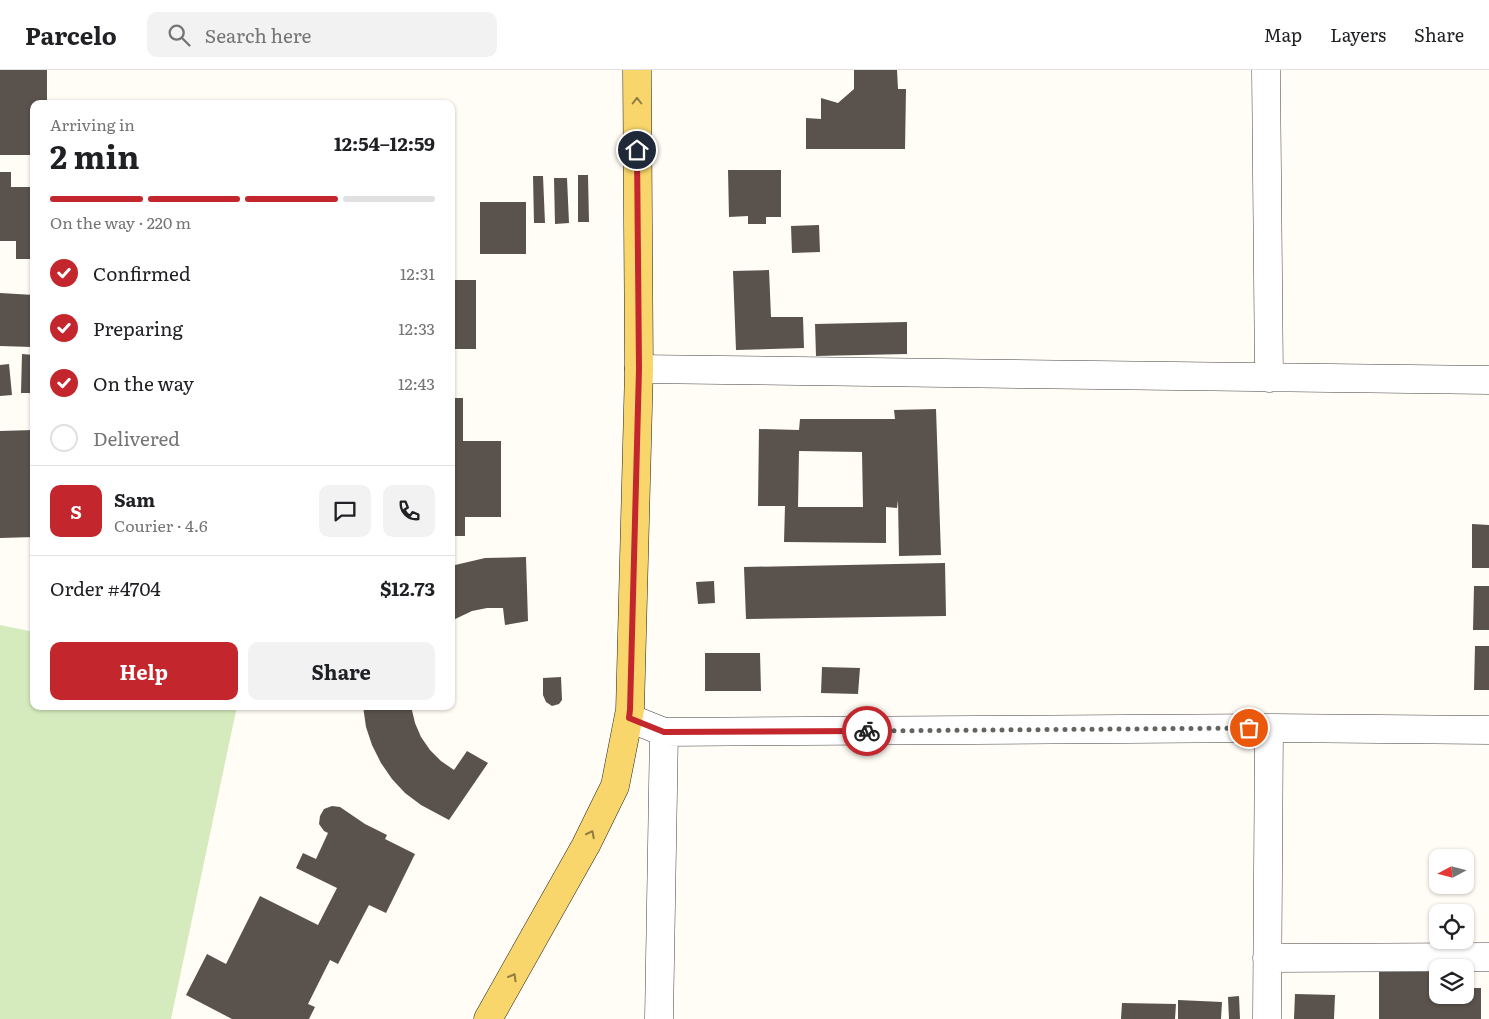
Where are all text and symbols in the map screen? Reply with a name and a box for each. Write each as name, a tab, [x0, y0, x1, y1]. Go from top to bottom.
search box	[147, 12, 497, 57]
text: Parcelo	[25, 17, 117, 52]
icon: search	[165, 21, 193, 49]
text: Search here	[205, 21, 311, 49]
text: Map	[1264, 21, 1302, 48]
text: Layers	[1330, 21, 1386, 48]
text: Share	[1414, 21, 1464, 48]
one-way arrow	[632, 97, 642, 105]
text: Arriving in	[50, 112, 135, 136]
text: 12:54–12:59	[334, 129, 435, 157]
pin	[616, 129, 658, 171]
text: 2 min	[50, 131, 139, 179]
icon: home	[623, 136, 651, 164]
text: On the way · 220 m	[50, 210, 191, 234]
icon: check	[50, 259, 78, 287]
text: Confirmed	[93, 259, 191, 287]
text: 12:31	[400, 261, 435, 285]
icon: check	[50, 314, 78, 342]
text: Preparing	[93, 314, 183, 342]
text: 12:33	[398, 316, 435, 340]
icon: check	[50, 369, 78, 397]
text: On the way	[93, 369, 194, 397]
text: 12:43	[398, 371, 435, 395]
text: Delivered	[93, 424, 180, 452]
text: Sam	[114, 485, 155, 513]
button: chat	[319, 485, 371, 537]
button: phone	[383, 485, 435, 537]
text: S	[70, 497, 82, 525]
text: Courier · 4.6	[114, 513, 208, 537]
text: Order #4704	[50, 574, 161, 602]
text: $12.73	[380, 574, 435, 602]
button: Help	[50, 642, 238, 700]
button: Share	[248, 642, 435, 700]
courier	[842, 706, 892, 756]
pin	[1228, 707, 1270, 749]
icon: bag	[1235, 714, 1263, 742]
icon: bike	[853, 717, 881, 745]
one-way arrow	[585, 831, 595, 840]
north arrow	[1429, 849, 1474, 894]
map controls	[1429, 849, 1474, 1004]
button: locate	[1429, 904, 1474, 949]
button: layers	[1429, 959, 1474, 1004]
one-way arrow	[506, 973, 516, 982]

